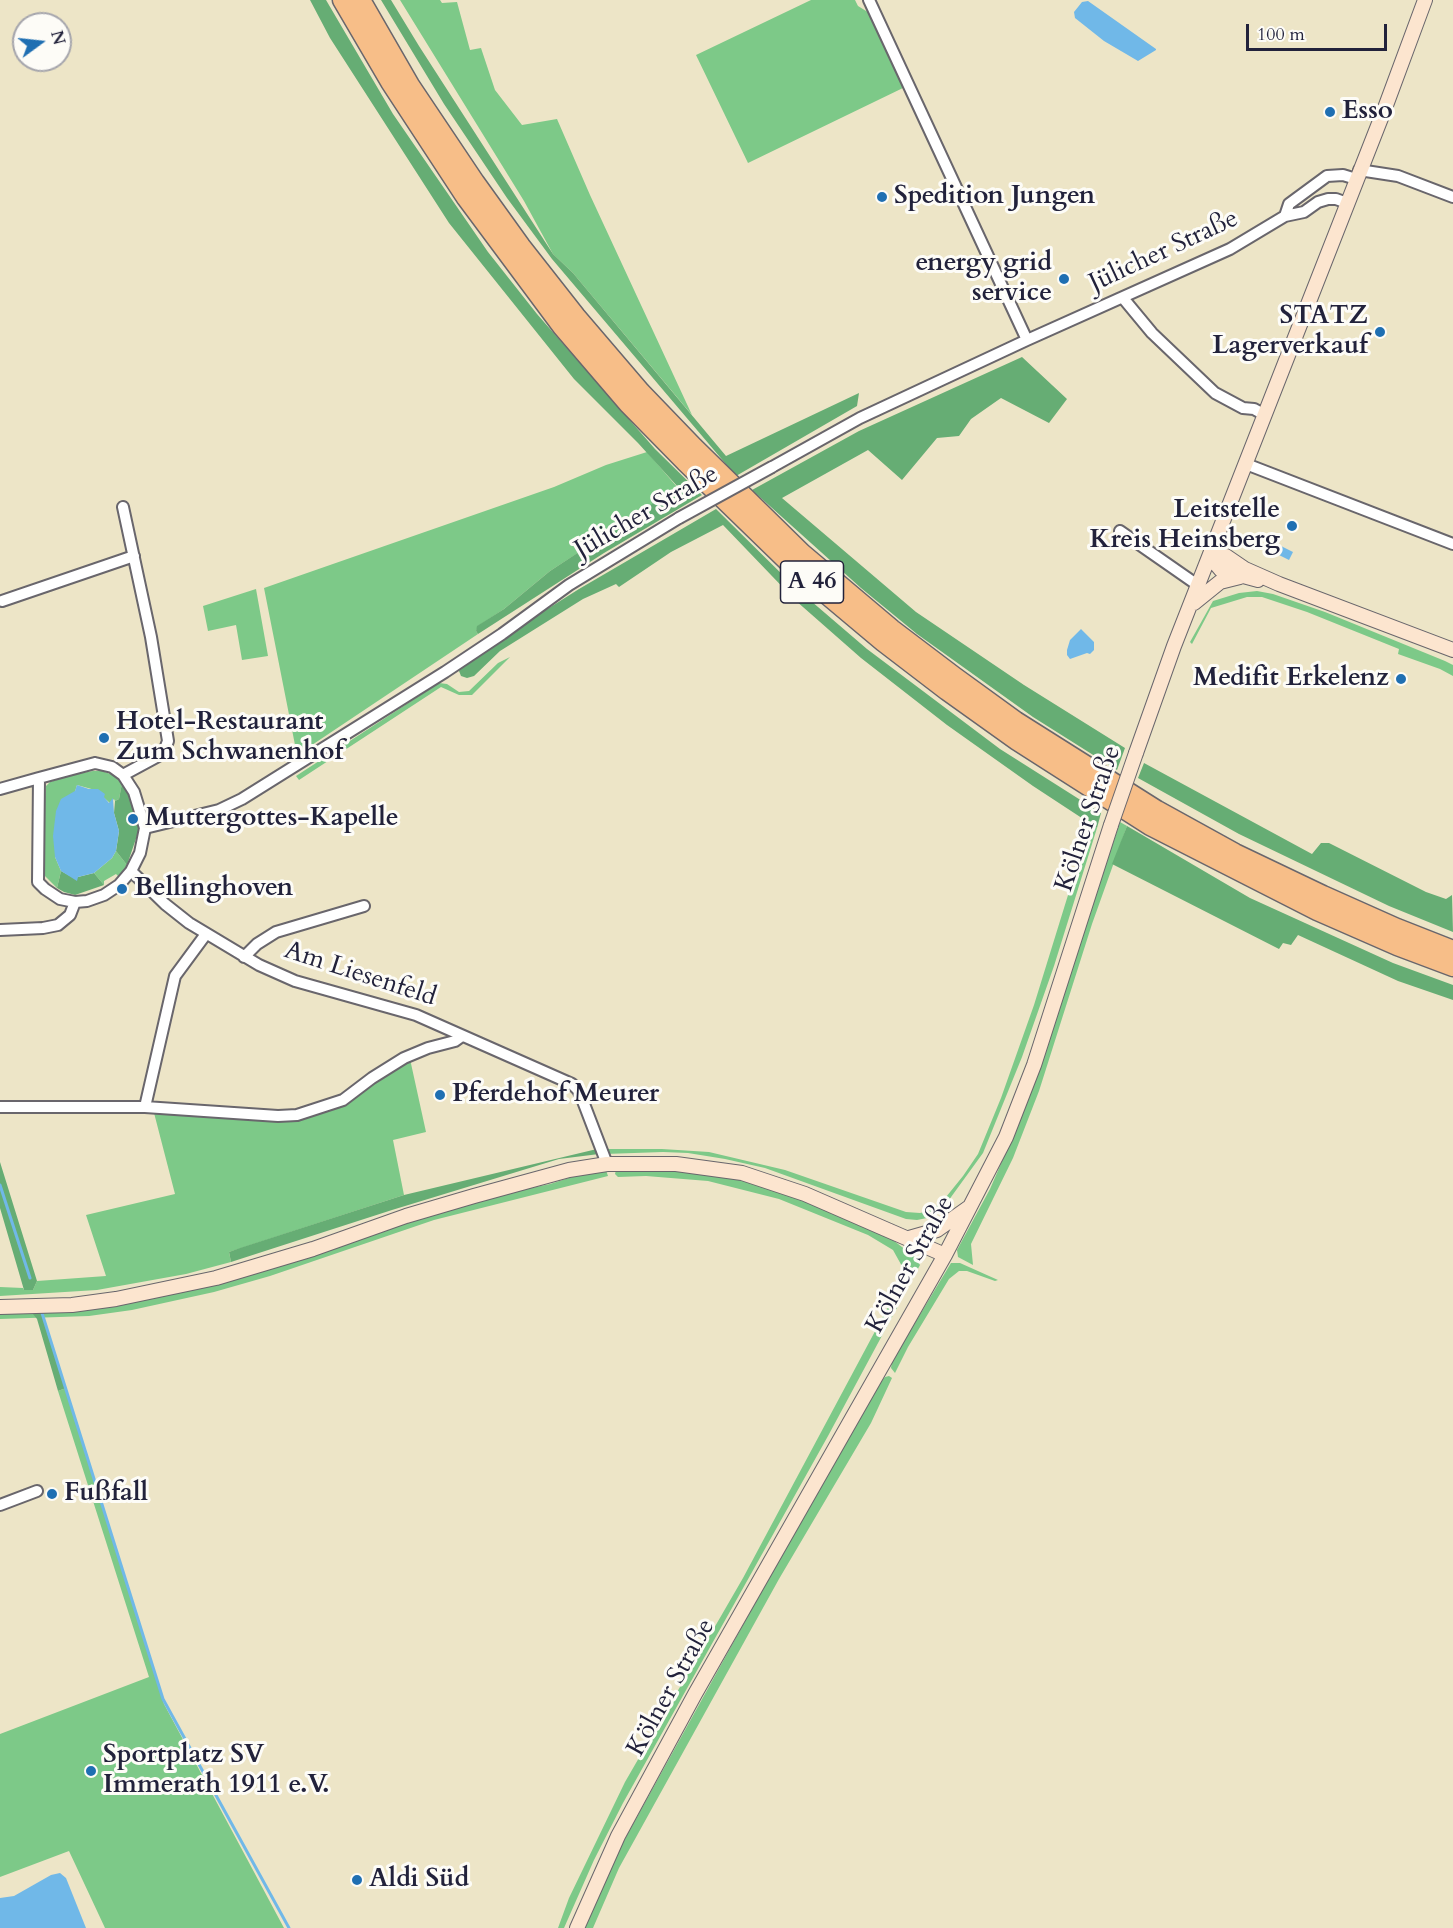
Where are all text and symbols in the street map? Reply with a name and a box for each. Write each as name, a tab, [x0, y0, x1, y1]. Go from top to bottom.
north arrow	[12, 12, 72, 72]
scale bar	[1249, 12, 1390, 50]
text: 100 m	[1257, 22, 1305, 47]
text: N	[45, 28, 70, 47]
place label: Esso	[1342, 96, 1393, 128]
marker: Esso	[1323, 105, 1337, 119]
place label: Spedition Jungen	[894, 181, 1095, 213]
marker: Spedition Jungen	[875, 190, 889, 204]
street label: Jülicher Straße	[1085, 204, 1243, 300]
place label: energy grid service	[916, 248, 1052, 310]
marker: energy grid service	[1057, 272, 1071, 286]
place label: STATZ Lagerverkauf	[1212, 301, 1368, 362]
marker: STATZ Lagerverkauf	[1373, 325, 1387, 339]
street label: Jülicher Straße	[570, 459, 724, 567]
place label: Leitstelle Kreis Heinsberg	[1089, 495, 1280, 556]
marker: Leitstelle Kreis Heinsberg	[1285, 519, 1299, 533]
road number: A 46	[780, 561, 844, 603]
place label: Medifit Erkelenz	[1193, 663, 1389, 695]
marker: Medifit Erkelenz	[1394, 672, 1408, 686]
place label: Hotel-Restaurant Zum Schwanenhof	[116, 707, 343, 768]
marker: Hotel-Restaurant Zum Schwanenhof	[97, 731, 111, 745]
street label: Kölner Straße	[1049, 742, 1129, 896]
place label: Muttergottes-Kapelle	[145, 803, 399, 835]
marker: Muttergottes-Kapelle	[126, 812, 140, 826]
place label: Bellinghoven	[134, 873, 293, 905]
marker: Bellinghoven	[115, 882, 129, 896]
street label: Am Liesenfeld	[280, 936, 440, 1014]
place label: Pferdehof Meurer	[452, 1079, 659, 1111]
marker: Pferdehof Meurer	[433, 1088, 447, 1102]
street label: Kölner Straße	[860, 1191, 962, 1339]
place label: Fußfall	[64, 1478, 148, 1510]
marker: Fußfall	[45, 1487, 59, 1501]
street label: Kölner Straße	[621, 1614, 723, 1762]
place label: Sportplatz SV Immerath 1911 e.V.	[103, 1740, 330, 1802]
marker: Sportplatz SV Immerath 1911 e.V.	[84, 1764, 98, 1778]
place label: Aldi Süd	[369, 1864, 469, 1896]
marker: Aldi Süd	[350, 1873, 364, 1887]

